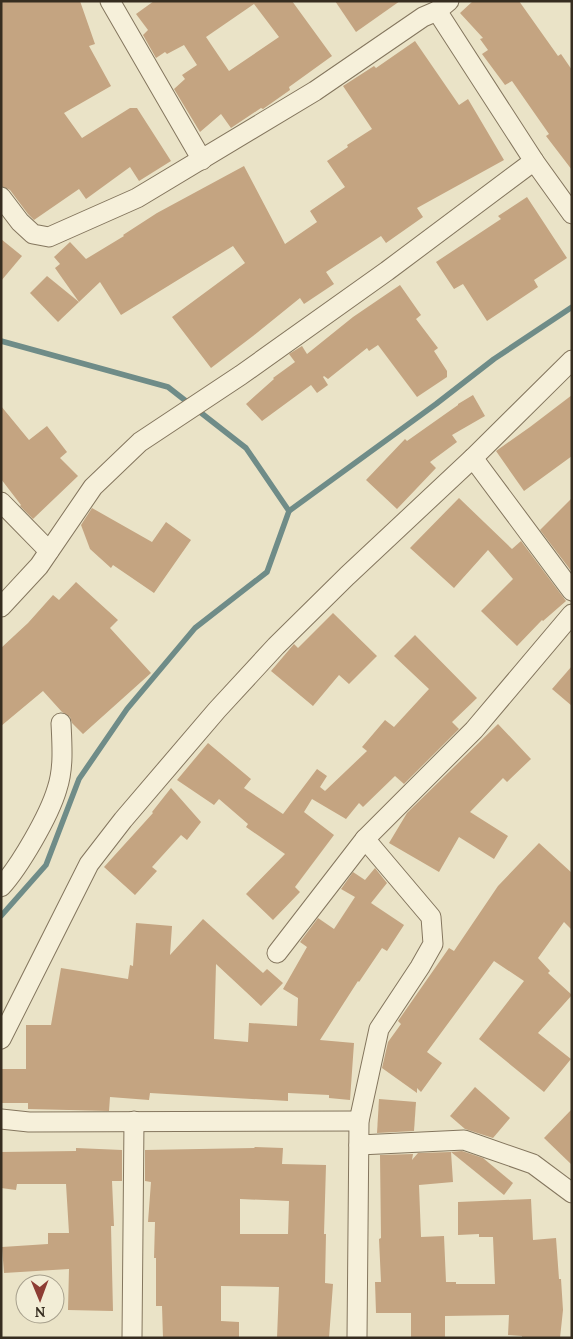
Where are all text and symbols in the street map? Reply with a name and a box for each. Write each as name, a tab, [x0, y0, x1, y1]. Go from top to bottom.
north arrow	[15, 1274, 65, 1324]
text: N	[34, 1303, 46, 1321]

